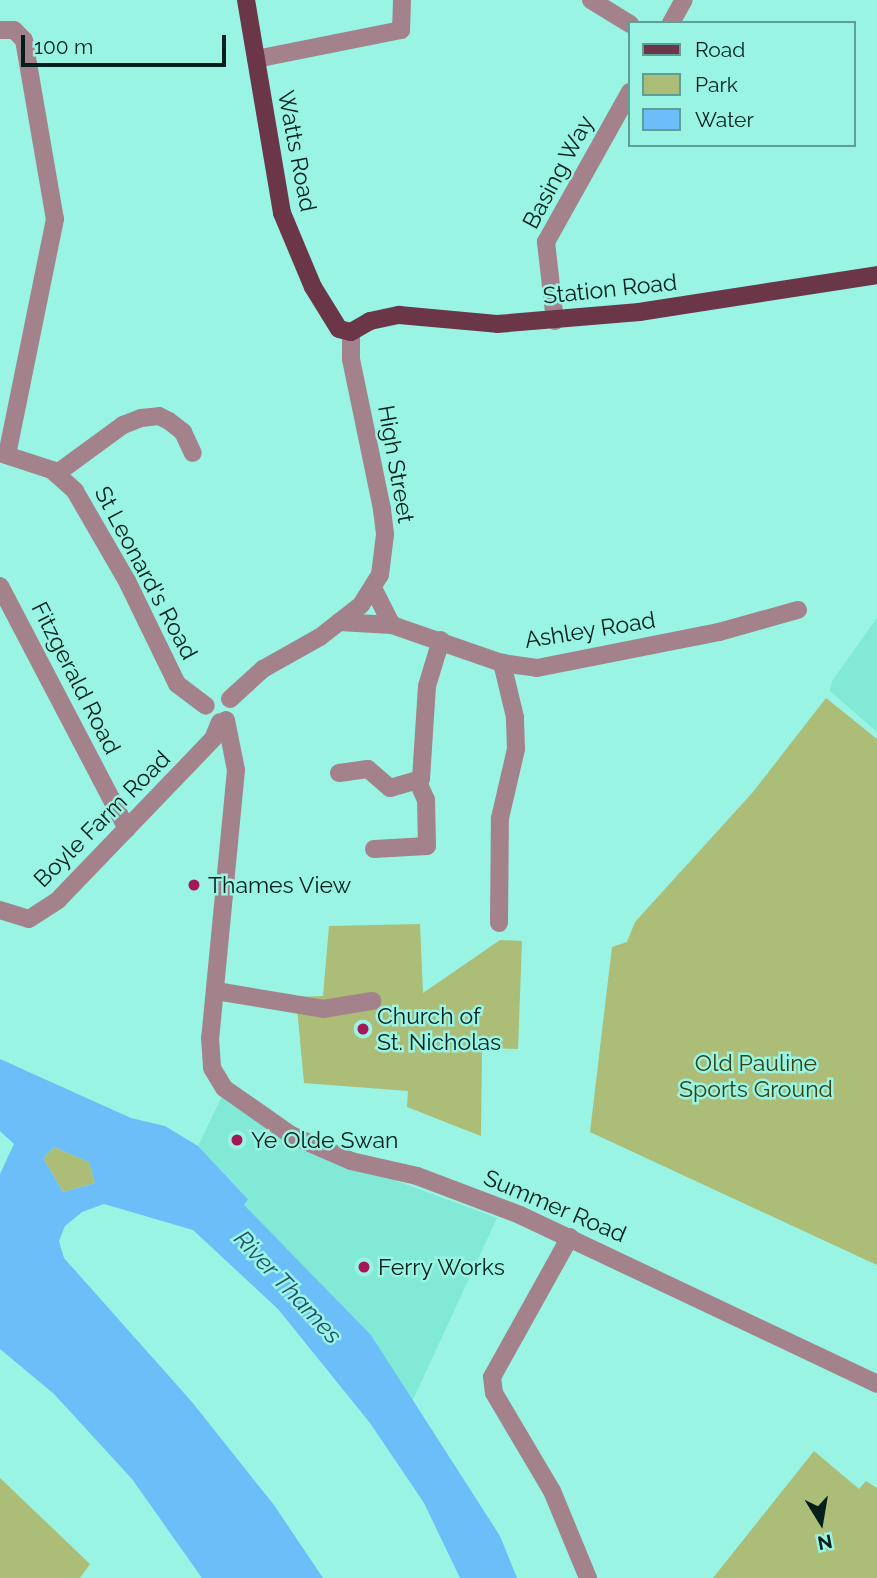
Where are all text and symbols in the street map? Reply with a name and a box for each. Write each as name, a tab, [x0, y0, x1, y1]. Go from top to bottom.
scale bar	[24, 21, 229, 65]
legend	[628, 21, 856, 147]
text: 100 m	[34, 34, 93, 59]
text: Road	[695, 37, 745, 62]
text: Park	[695, 72, 738, 97]
street label: Watts Road	[272, 88, 322, 214]
text: Water	[695, 107, 754, 132]
street label: Basing Way	[516, 110, 600, 234]
street label: Station Road	[542, 268, 678, 310]
street label: High Street	[372, 403, 420, 525]
street label: St Leonard's Road	[89, 482, 203, 664]
street label: Fitzgerald Road	[26, 597, 126, 759]
street label: Ashley Road	[522, 606, 658, 654]
street label: Boyle Farm Road	[28, 745, 176, 893]
place label: Thames View	[208, 871, 352, 899]
marker: Thames View	[186, 877, 202, 893]
place label: Church of St. Nicholas	[377, 1002, 501, 1056]
marker: Church of St. Nicholas	[355, 1021, 371, 1037]
park label: Old Pauline Sports Ground	[679, 1049, 833, 1103]
place label: Ye Olde Swan	[251, 1126, 398, 1154]
marker: Ye Olde Swan	[229, 1132, 245, 1148]
street label: Summer Road	[479, 1164, 631, 1248]
water label: River Thames	[228, 1224, 348, 1350]
place label: Ferry Works	[378, 1253, 506, 1281]
marker: Ferry Works	[356, 1259, 372, 1275]
north arrow	[786, 1487, 856, 1557]
text: N	[816, 1530, 834, 1555]

